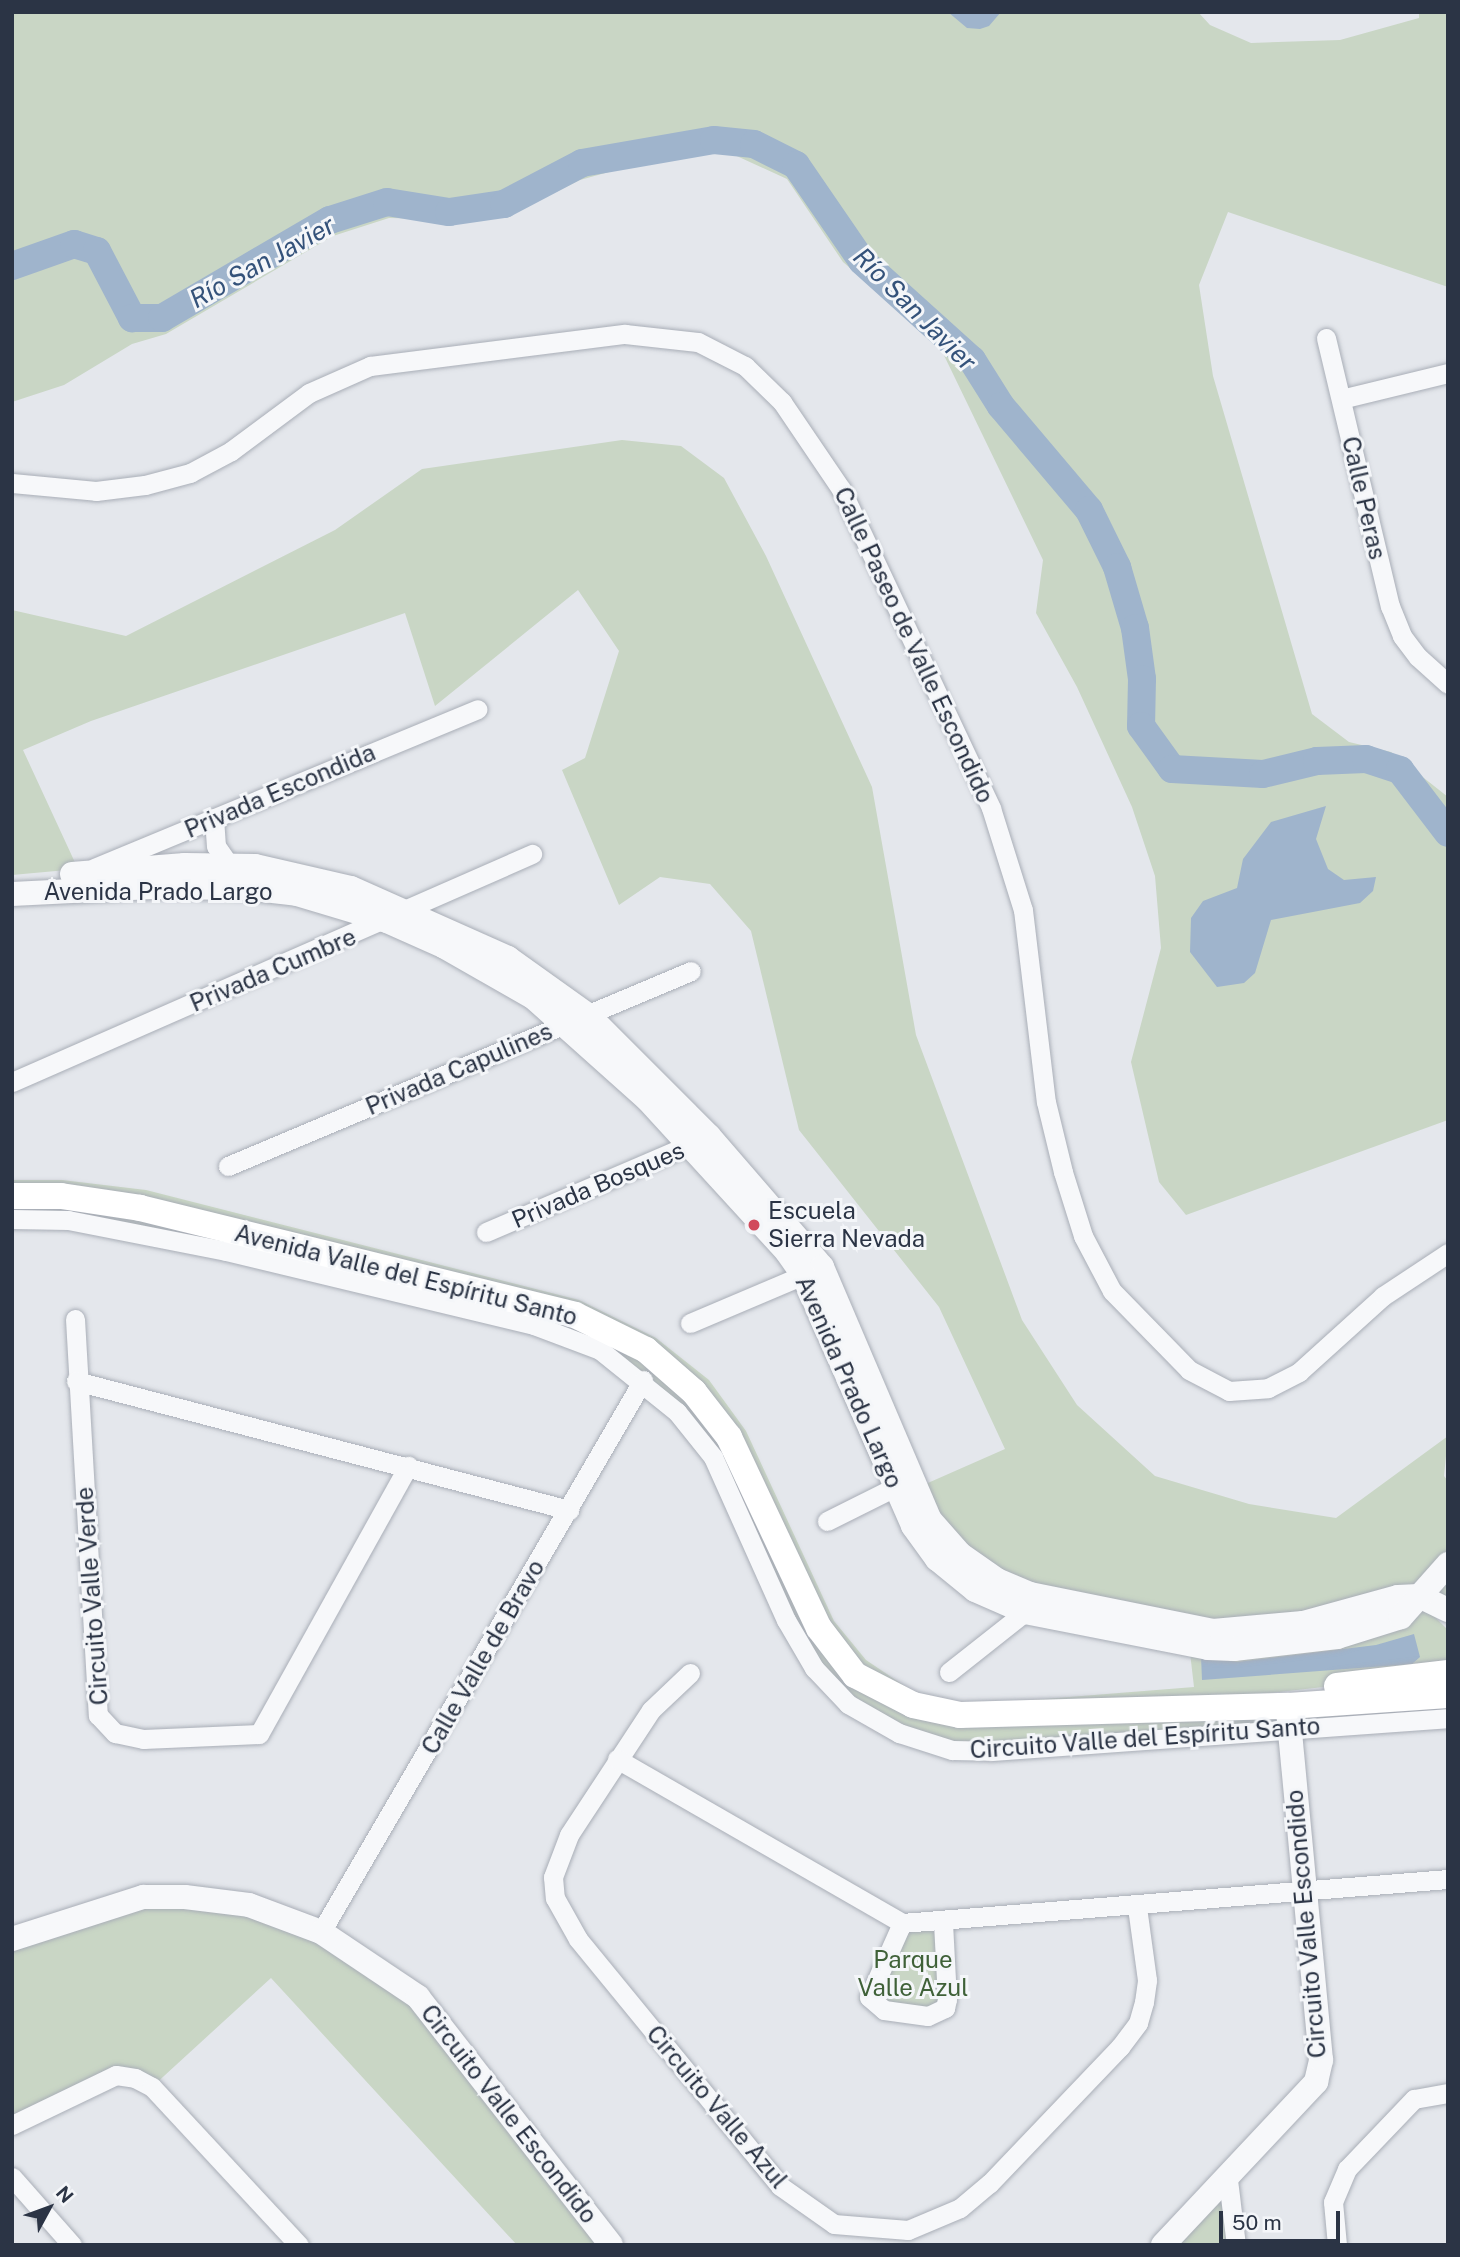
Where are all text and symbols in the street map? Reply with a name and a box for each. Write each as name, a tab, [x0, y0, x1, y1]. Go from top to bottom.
water label: Río San Javier	[184, 209, 340, 315]
water label: Río San Javier	[847, 241, 983, 377]
street label: Calle Peras	[1336, 434, 1392, 562]
street label: Calle Paseo de Valle Escondido	[828, 482, 1000, 808]
street label: Privada Escondida	[180, 738, 380, 844]
street label: Avenida Prado Largo	[43, 878, 273, 906]
street label: Privada Cumbre	[186, 922, 360, 1018]
street label: Privada Capulines	[361, 1017, 557, 1121]
street label: Privada Bosques	[507, 1136, 689, 1234]
place label: Escuela Sierra Nevada	[768, 1197, 925, 1253]
marker: Escuela Sierra Nevada	[746, 1217, 762, 1233]
street label: Avenida Valle del Espíritu Santo	[231, 1218, 581, 1332]
street label: Avenida Prado Largo	[789, 1271, 909, 1493]
street label: Circuito Valle Verde	[70, 1485, 114, 1707]
street label: Calle Valle de Bravo	[415, 1554, 551, 1760]
street label: Circuito Valle del Espíritu Santo	[968, 1711, 1322, 1765]
street label: Circuito Valle Escondido	[1280, 1788, 1332, 2060]
park label: Parque Valle Azul	[857, 1946, 969, 2002]
street label: Circuito Valle Escondido	[415, 1999, 603, 2229]
street label: Circuito Valle Azul	[640, 2019, 794, 2195]
north arrow	[14, 2173, 84, 2243]
text: N	[52, 2181, 78, 2207]
scale bar	[1222, 2198, 1343, 2242]
text: 50 m	[1232, 2210, 1282, 2235]

